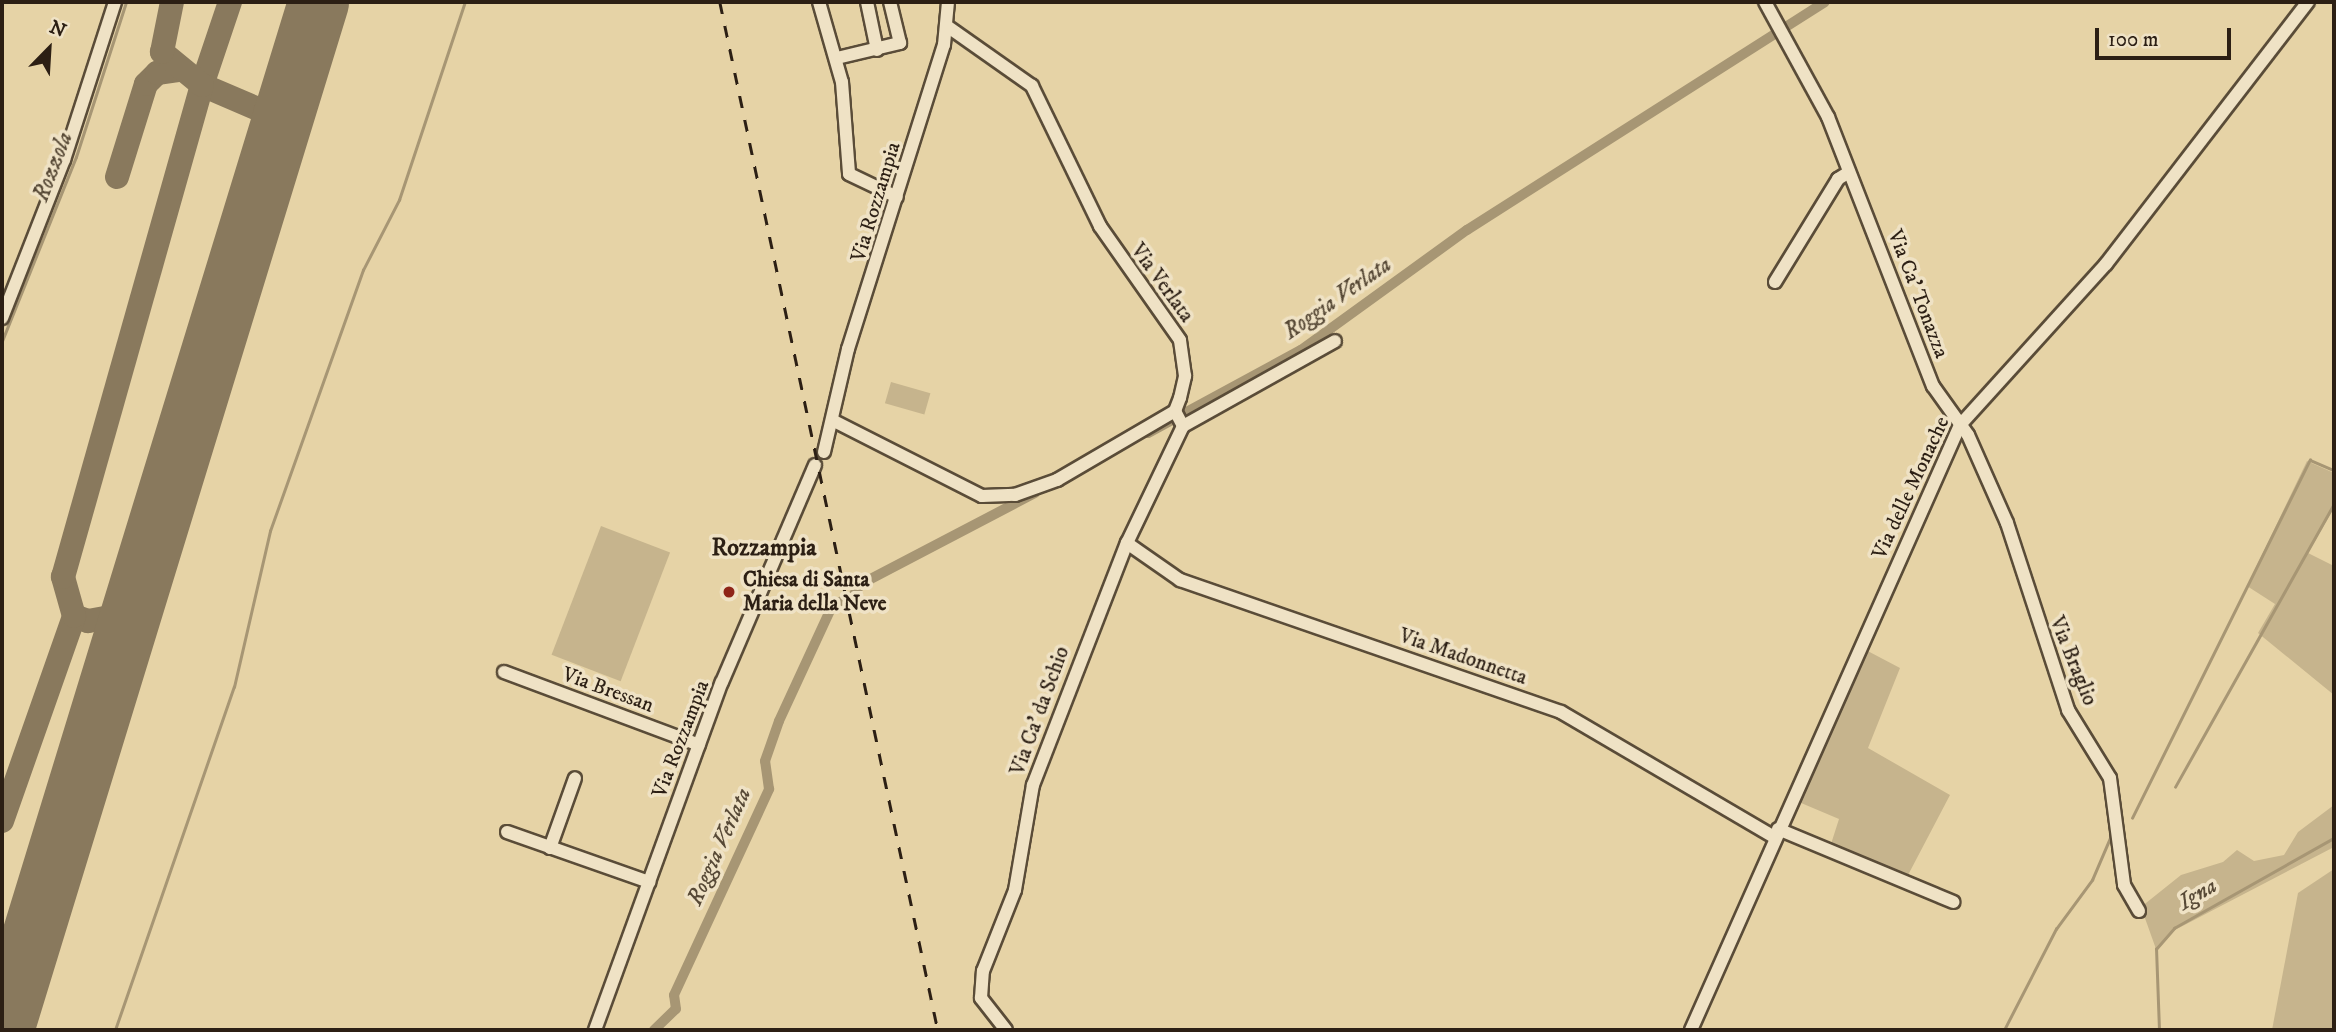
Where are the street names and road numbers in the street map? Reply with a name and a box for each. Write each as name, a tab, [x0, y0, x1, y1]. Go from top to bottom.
street label: Via Rozzampia	[846, 139, 906, 265]
street label: Via Ca' Tonazza	[1882, 226, 1954, 362]
street label: Via Verlata	[1125, 239, 1199, 327]
street label: Via delle Monache	[1867, 413, 1955, 563]
street label: Via Braglio	[2044, 613, 2102, 709]
street label: Via Madonnetta	[1396, 623, 1530, 691]
street label: Via Ca' da Schio	[1005, 643, 1075, 779]
street label: Via Bressan	[559, 662, 657, 718]
street label: Via Rozzampia	[647, 677, 715, 801]

